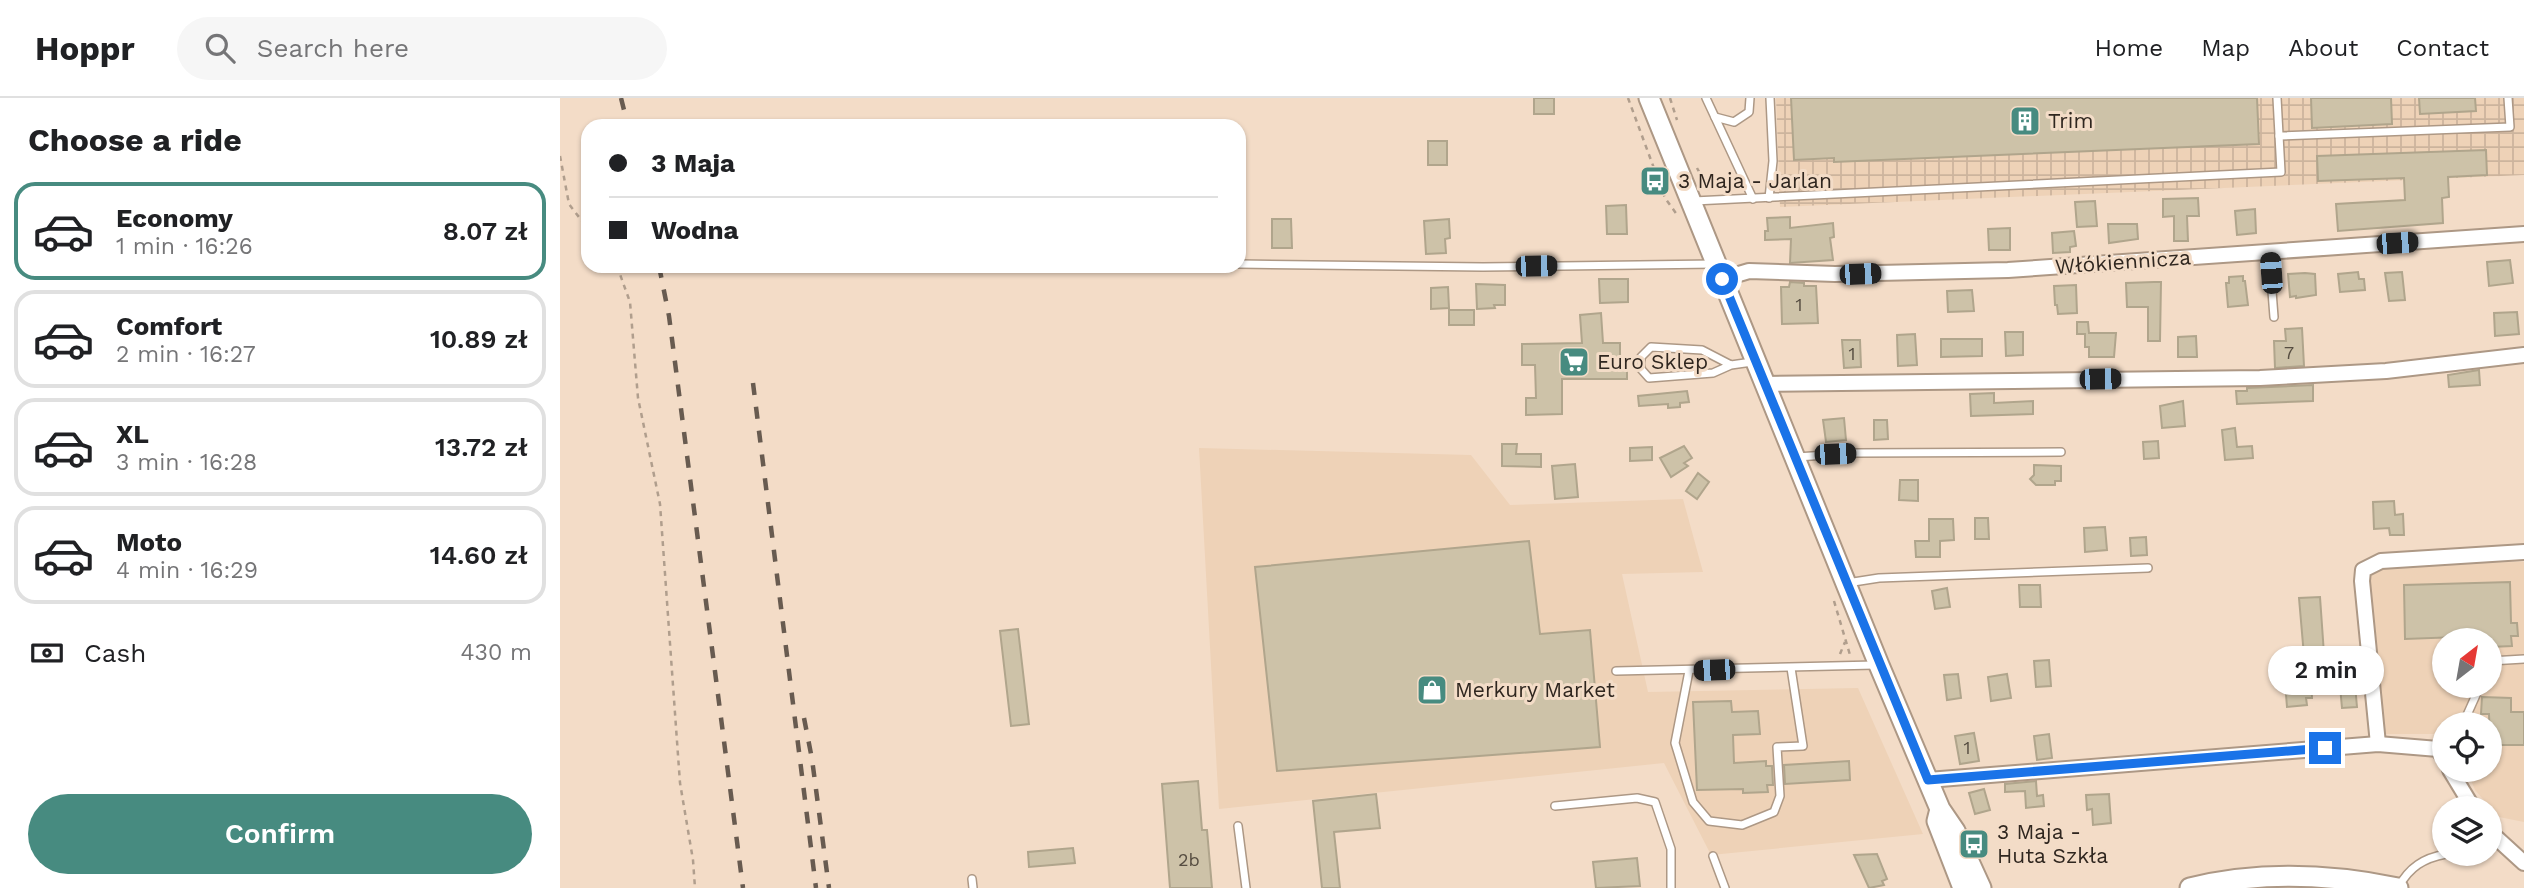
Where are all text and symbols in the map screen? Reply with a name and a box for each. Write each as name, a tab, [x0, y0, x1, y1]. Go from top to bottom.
search box	[177, 17, 667, 80]
text: Hoppr	[35, 29, 135, 68]
icon: search	[201, 29, 239, 67]
text: Search here	[257, 33, 409, 63]
text: Home	[2095, 34, 2163, 62]
text: Map	[2201, 34, 2250, 62]
text: About	[2288, 34, 2358, 62]
text: Contact	[2396, 34, 2489, 62]
building icon: Trim	[2008, 104, 2042, 138]
place label: Trim	[2048, 108, 2093, 133]
text: Choose a ride	[28, 121, 242, 159]
text: 3 Maja	[651, 148, 735, 178]
bus stop icon: 3 Maja - Jarlan	[1638, 164, 1672, 198]
place label: 3 Maja - Jarlan	[1678, 168, 1832, 193]
icon: car	[32, 200, 95, 263]
text: Economy	[116, 203, 233, 233]
text: Wodna	[651, 215, 739, 245]
text: 8.07 zł	[443, 216, 528, 246]
car	[2376, 231, 2419, 255]
text: 1 min · 16:26	[116, 233, 253, 260]
street label: Włókiennicza	[2054, 244, 2192, 279]
car	[2260, 251, 2283, 295]
car	[1515, 255, 1558, 277]
route start	[1706, 263, 1738, 295]
car	[1839, 263, 1882, 285]
house number: 1	[1795, 294, 1803, 315]
icon: car	[32, 308, 95, 371]
text: Comfort	[116, 311, 222, 341]
text: 10.89 zł	[430, 324, 528, 354]
text: 2 min · 16:27	[116, 341, 256, 368]
house number: 7	[2284, 342, 2294, 363]
house number: 1	[1848, 343, 1856, 364]
supermarket icon: Euro Sklep	[1557, 345, 1591, 379]
place label: Euro Sklep	[1597, 349, 1708, 374]
car	[2079, 368, 2122, 390]
icon: car	[32, 416, 95, 479]
text: XL	[116, 419, 149, 449]
text: 13.72 zł	[435, 432, 528, 462]
car	[1814, 443, 1857, 465]
text: 3 min · 16:28	[116, 449, 257, 476]
icon: car	[32, 524, 95, 587]
text: Moto	[116, 527, 182, 557]
text: 14.60 zł	[430, 540, 528, 570]
text: 4 min · 16:29	[116, 557, 258, 584]
north arrow	[2432, 628, 2502, 698]
map controls	[2432, 628, 2502, 866]
icon: cash	[28, 634, 66, 672]
text: Cash	[84, 638, 146, 668]
text: 430 m	[460, 639, 532, 666]
callout: 2 min	[2267, 646, 2383, 696]
text: 2 min	[2294, 657, 2358, 684]
car	[1693, 659, 1736, 681]
shop icon: Merkury Market	[1415, 673, 1449, 707]
place label: Merkury Market	[1455, 677, 1615, 702]
button: locate	[2432, 712, 2502, 782]
route end	[2309, 732, 2341, 764]
house number: 1	[1963, 737, 1971, 758]
button: Confirm	[28, 794, 532, 874]
button: layers	[2432, 796, 2502, 866]
place label: 3 Maja - Huta Szkła	[1997, 819, 2108, 868]
bus stop icon: 3 Maja - Huta Szkła	[1957, 827, 1991, 861]
house number: 2b	[1178, 849, 1200, 870]

